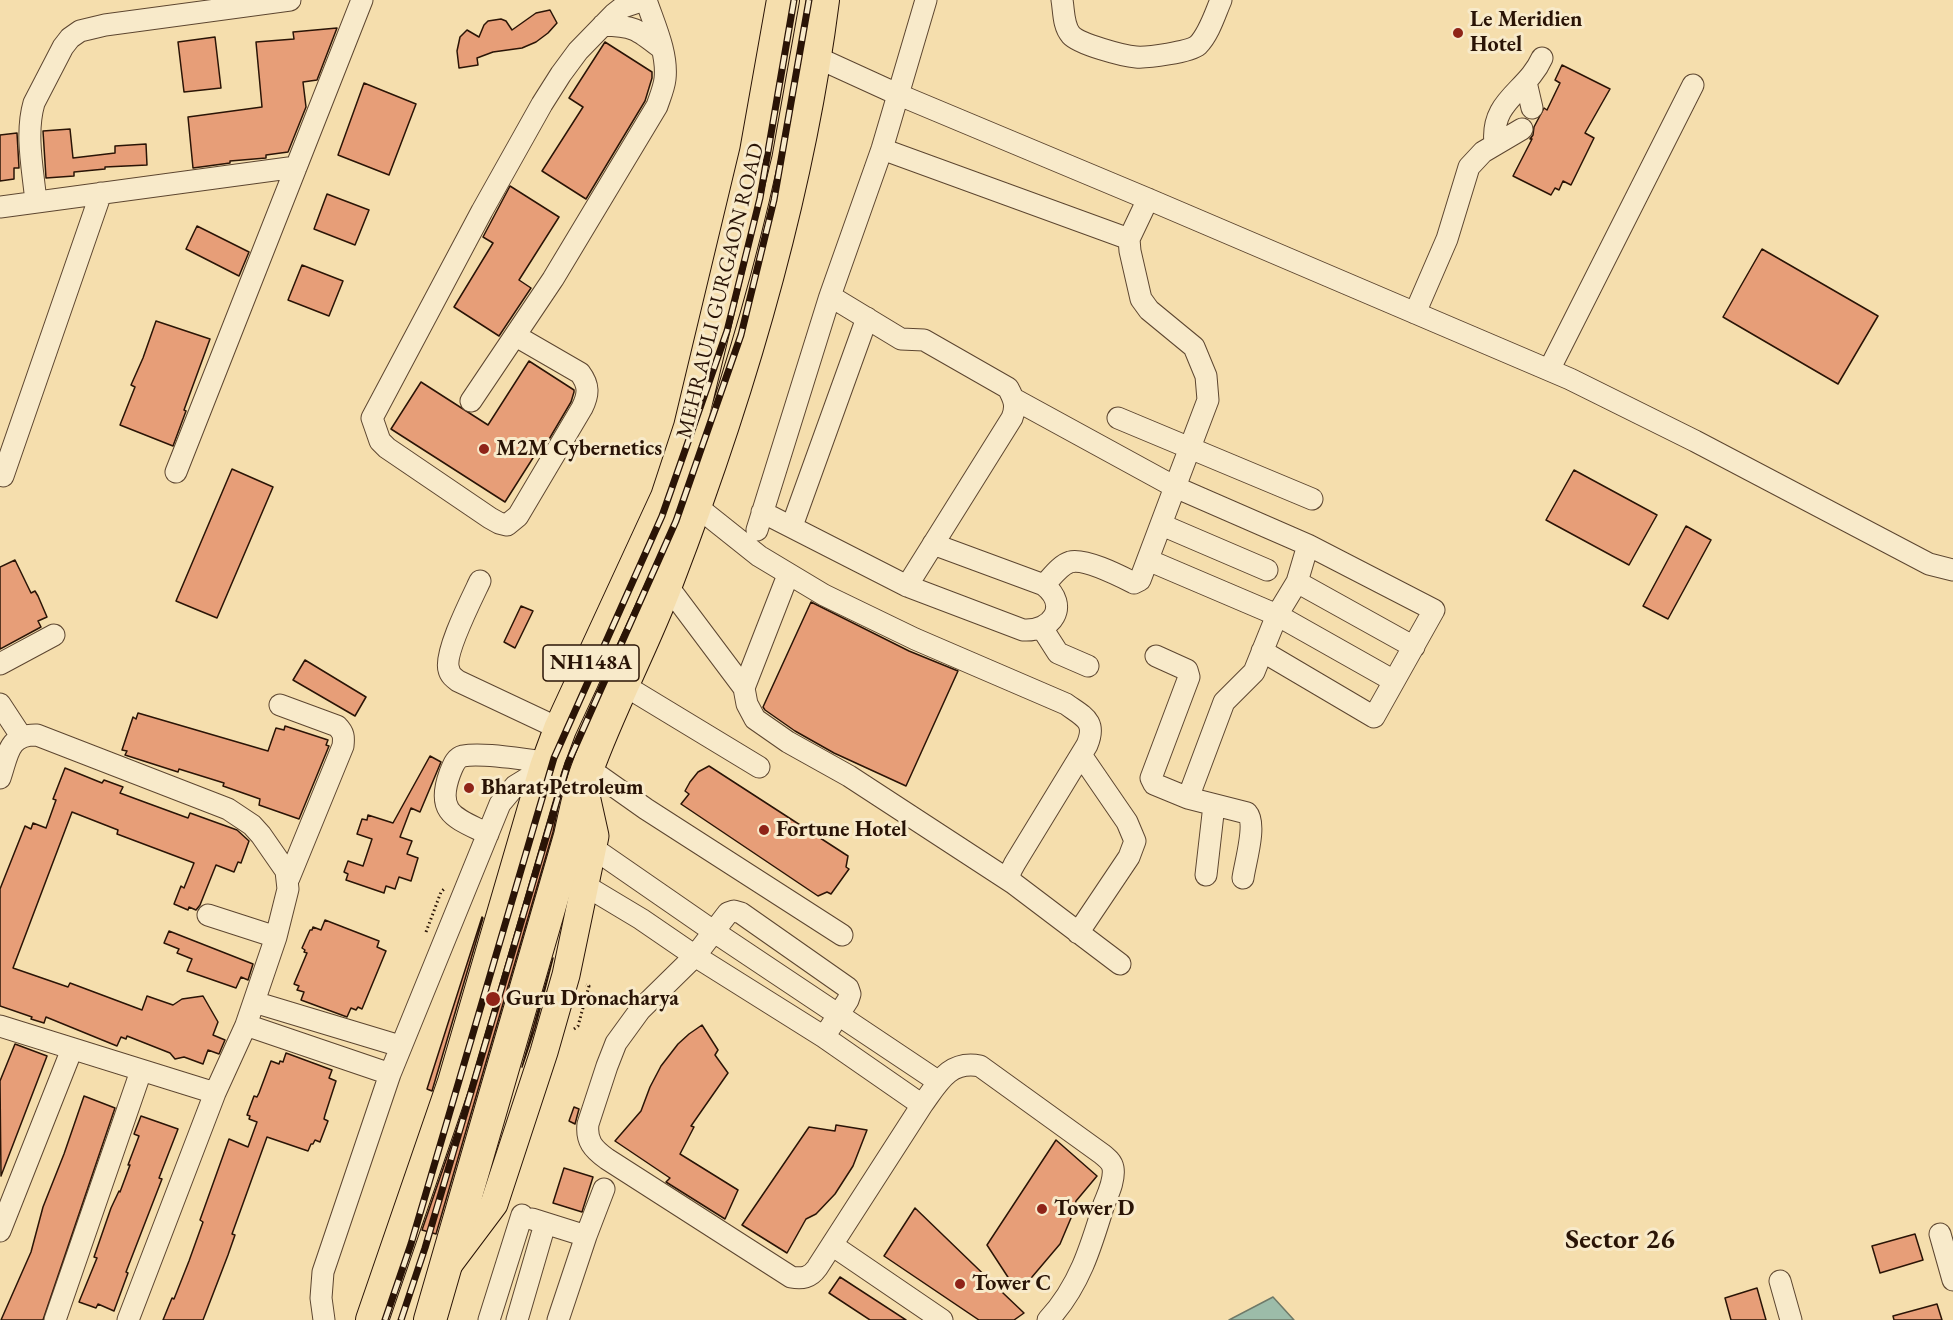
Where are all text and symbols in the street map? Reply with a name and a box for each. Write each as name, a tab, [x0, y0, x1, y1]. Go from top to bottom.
place label: Le Meridien Hotel	[1470, 7, 1582, 58]
marker: Le Meridien Hotel	[1451, 26, 1465, 40]
street label: MEHRAULI GURGAON ROAD	[671, 141, 771, 441]
place label: M2M Cybernetics	[496, 436, 662, 462]
marker: M2M Cybernetics	[477, 442, 491, 456]
road number: NH148A	[543, 645, 639, 681]
place label: Bharat Petroleum	[481, 775, 644, 801]
marker: Bharat Petroleum	[462, 781, 476, 795]
place label: Fortune Hotel	[776, 817, 907, 843]
marker: Fortune Hotel	[757, 823, 771, 837]
place label: Guru Dronacharya	[506, 986, 679, 1012]
marker: Guru Dronacharya	[484, 990, 502, 1008]
place label: Tower D	[1054, 1196, 1134, 1222]
marker: Tower D	[1035, 1202, 1049, 1216]
district label: Sector 26	[1565, 1223, 1675, 1257]
place label: Tower C	[972, 1271, 1051, 1297]
marker: Tower C	[953, 1277, 967, 1291]

